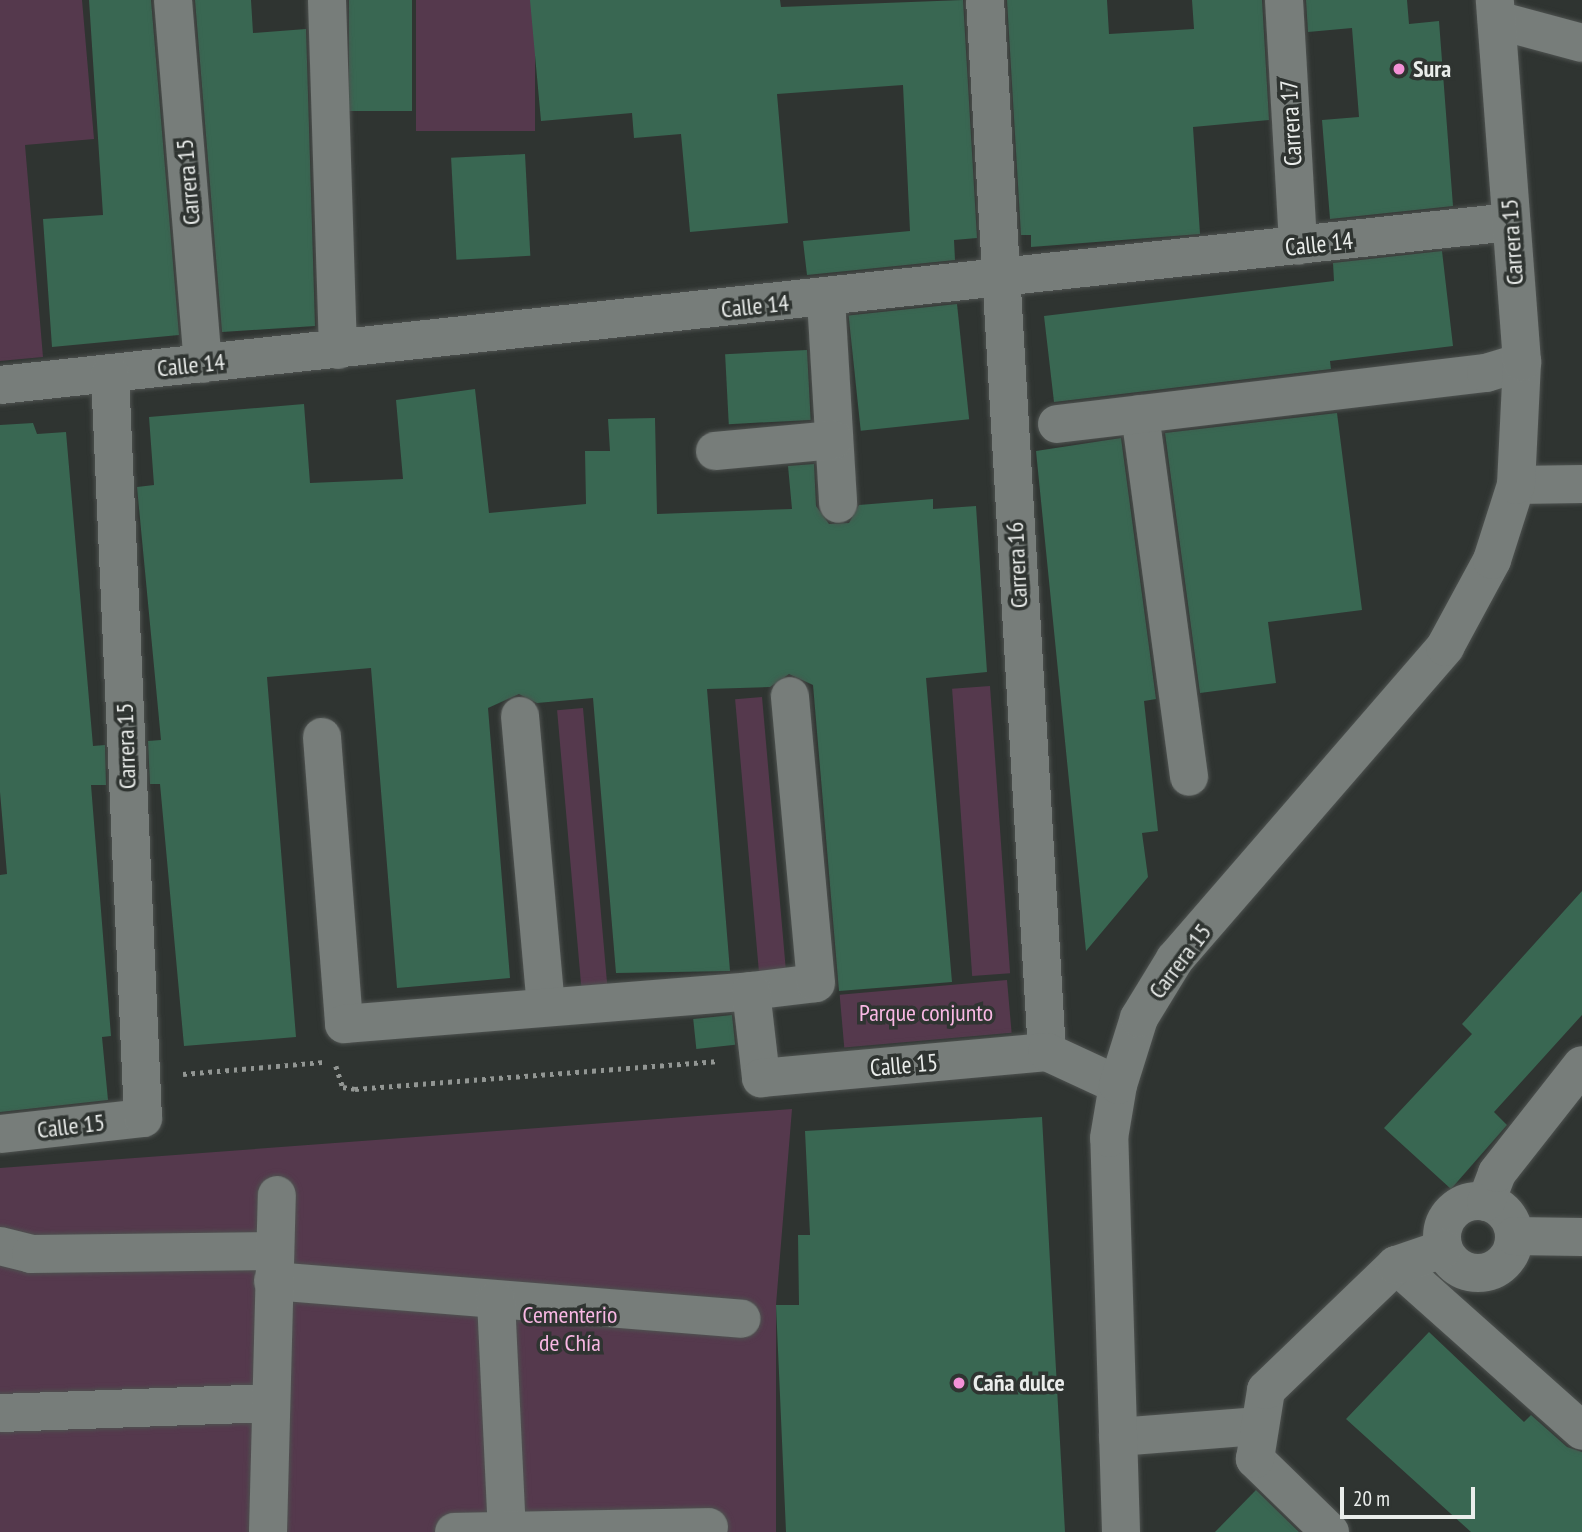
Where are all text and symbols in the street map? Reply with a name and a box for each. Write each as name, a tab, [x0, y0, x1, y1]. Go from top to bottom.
place label: Sura	[1413, 55, 1451, 83]
marker: Sura	[1391, 61, 1407, 77]
street label: Carrera 17	[1274, 79, 1308, 167]
street label: Carrera 15	[170, 138, 206, 226]
street label: Carrera 15	[1495, 198, 1529, 286]
street label: Calle 14	[1284, 226, 1354, 262]
street label: Calle 14	[720, 288, 790, 324]
street label: Calle 14	[156, 347, 226, 383]
street label: Carrera 16	[1000, 521, 1034, 609]
street label: Carrera 15	[110, 702, 142, 790]
street label: Carrera 15	[1143, 918, 1217, 1004]
park label: Parque conjunto	[859, 999, 993, 1027]
street label: Calle 15	[869, 1048, 939, 1082]
street label: Calle 15	[35, 1108, 107, 1144]
park label: Cementerio de Chía	[523, 1301, 617, 1357]
place label: Caña dulce	[973, 1369, 1065, 1397]
marker: Caña dulce	[951, 1375, 967, 1391]
scale bar	[1344, 1472, 1479, 1516]
text: 20 m	[1353, 1485, 1390, 1512]

